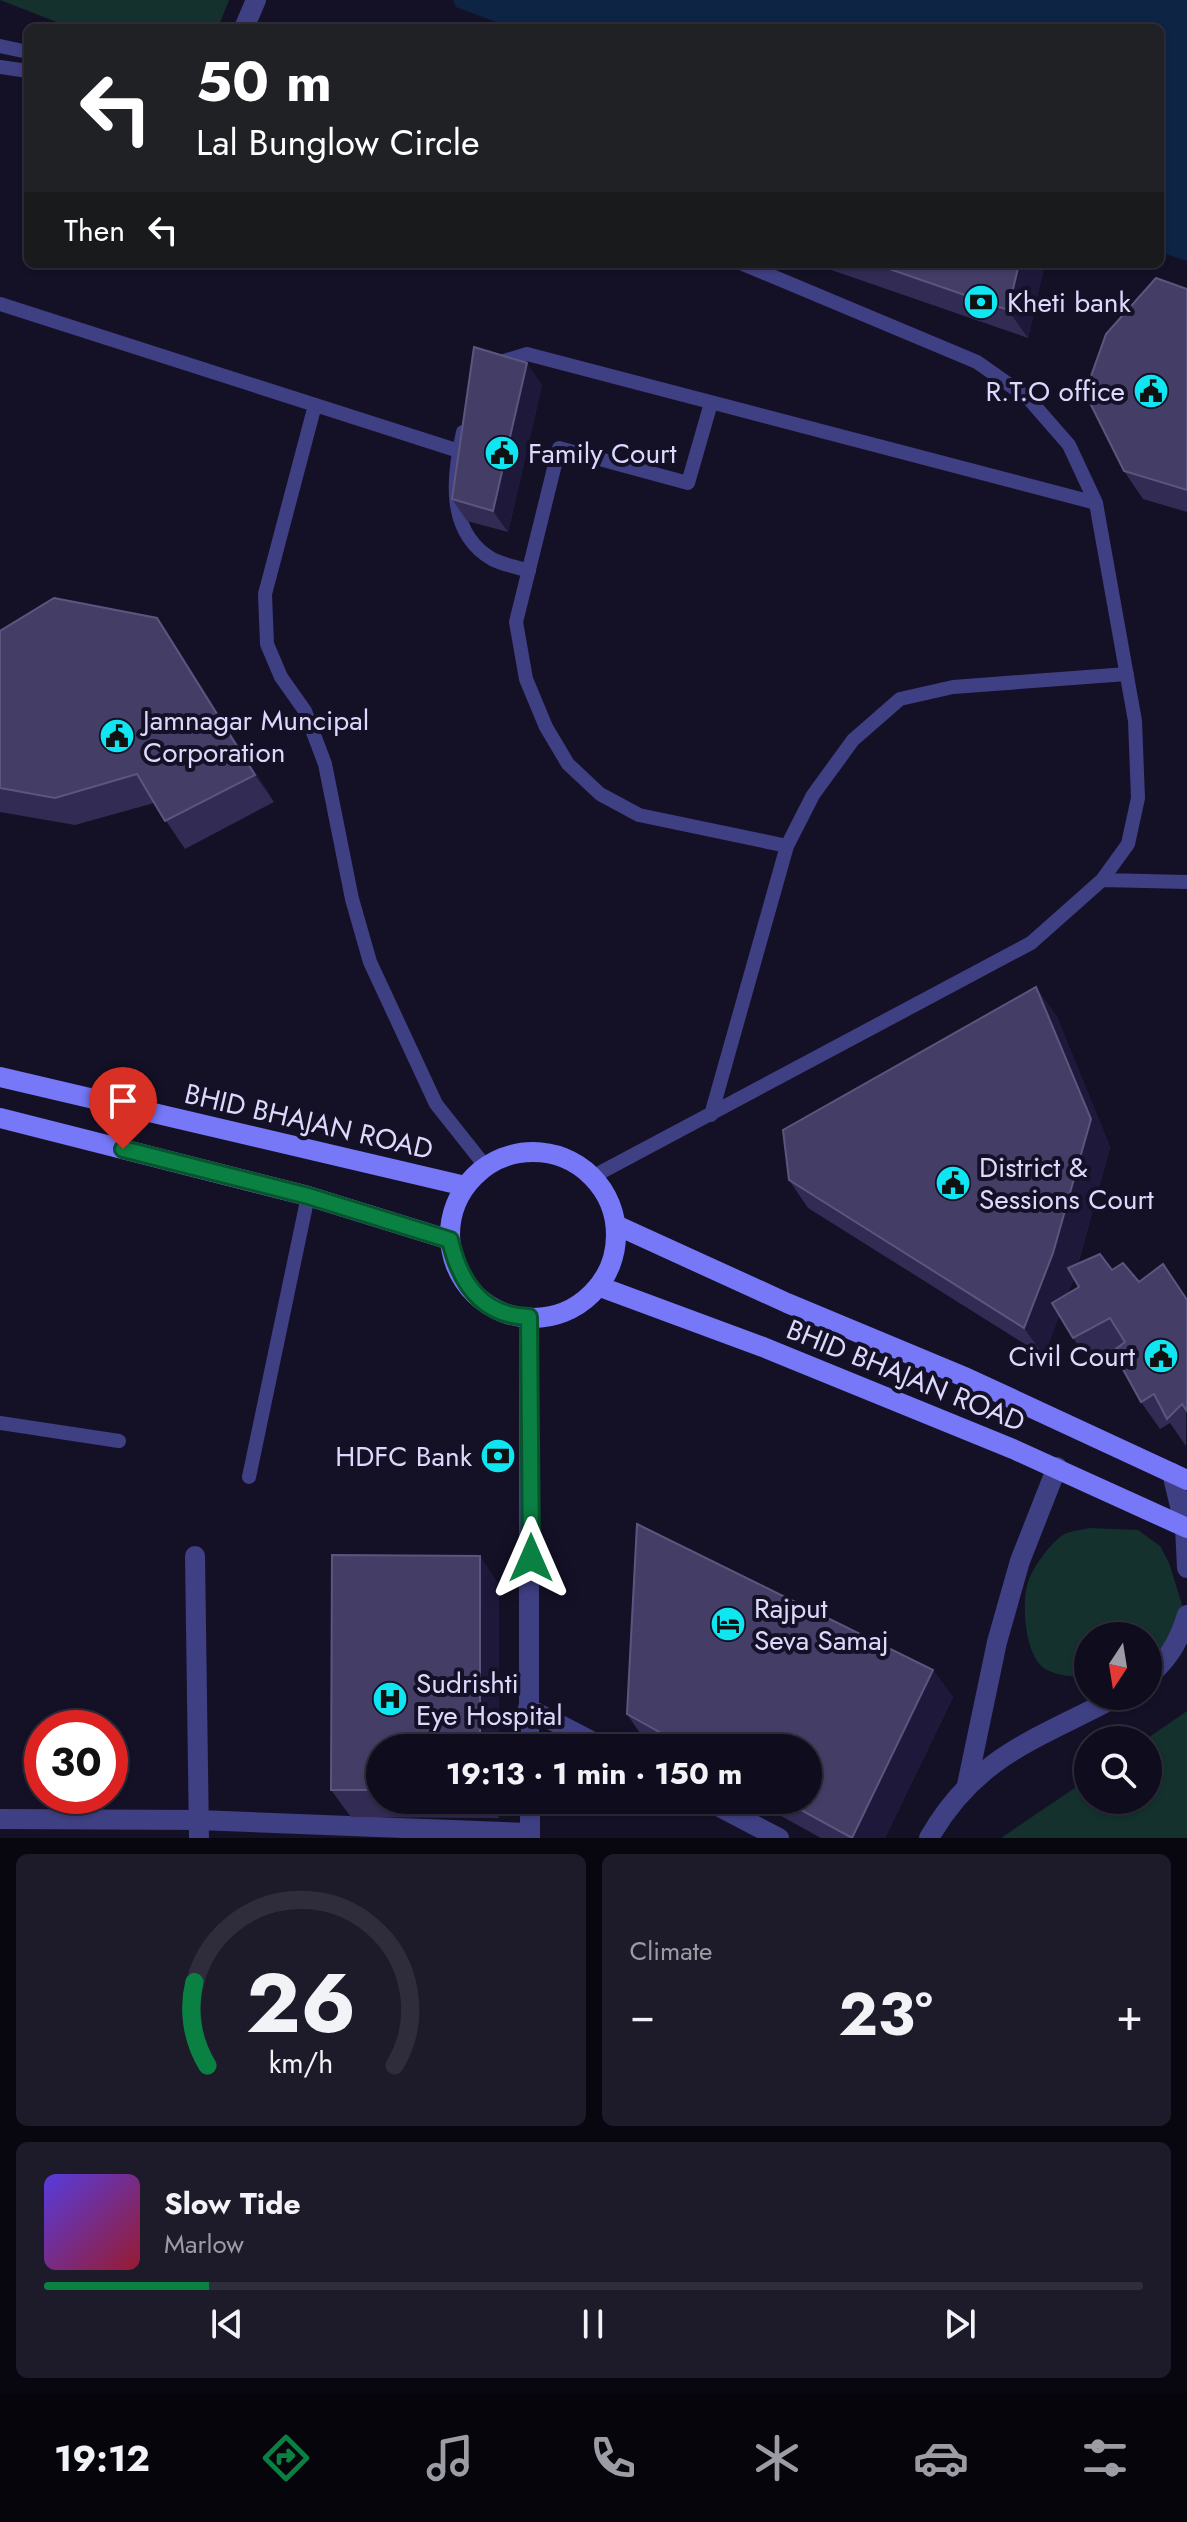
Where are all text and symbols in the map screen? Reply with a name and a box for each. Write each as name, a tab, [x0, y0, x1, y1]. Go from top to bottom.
text: 50 m	[196, 41, 332, 122]
icon: left	[64, 56, 168, 160]
text: Lal Bunglow Circle	[196, 116, 480, 168]
icon: left	[141, 208, 185, 252]
text: Then	[64, 209, 125, 252]
place label: Kheti bank	[1007, 282, 1131, 323]
bank icon: Kheti bank	[962, 283, 1000, 321]
place label: R.T.O office	[985, 371, 1125, 412]
public building icon: R.T.O office	[1132, 372, 1170, 410]
place label: Family Court	[528, 433, 677, 474]
public building icon: Family Court	[483, 434, 521, 472]
place label: Jamnagar Muncipal Corporation	[139, 700, 369, 773]
public building icon: Jamnagar Muncipal Corporation	[98, 717, 136, 755]
pin	[89, 1067, 157, 1149]
street label: BHID BHAJAN ROAD	[181, 1073, 437, 1170]
icon: arrive	[101, 1079, 145, 1123]
place label: District & Sessions Court	[979, 1147, 1154, 1220]
public building icon: District & Sessions Court	[934, 1164, 972, 1202]
street label: BHID BHAJAN ROAD	[780, 1309, 1031, 1442]
place label: Civil Court	[1009, 1336, 1135, 1377]
public building icon: Civil Court	[1142, 1337, 1180, 1375]
place label: HDFC Bank	[335, 1436, 473, 1477]
bank icon: HDFC Bank	[479, 1437, 517, 1475]
position arrow	[489, 1516, 573, 1600]
place label: Rajput Seva Samaj	[754, 1588, 889, 1661]
hotel icon: Rajput Seva Samaj	[709, 1605, 747, 1643]
north arrow	[1074, 1622, 1162, 1710]
map controls	[1074, 1622, 1162, 1814]
place label: Sudrishti Eye Hospital	[416, 1663, 563, 1736]
hospital icon: Sudrishti Eye Hospital	[371, 1680, 409, 1718]
speed limit sign: 30	[24, 1710, 128, 1814]
button: search	[1074, 1726, 1162, 1814]
text: 19:13 · 1 min · 150 m	[446, 1752, 742, 1795]
text: Climate	[630, 1932, 712, 1970]
text: 26	[246, 1943, 356, 2063]
text: 23°	[838, 1971, 933, 2058]
text: −	[630, 1983, 655, 2047]
text: +	[1116, 1983, 1143, 2047]
text: km/h	[268, 2042, 333, 2084]
text: Slow Tide	[164, 2182, 301, 2225]
text: Marlow	[164, 2225, 244, 2263]
icon: previous	[205, 2302, 249, 2346]
icon: pause	[571, 2302, 615, 2346]
icon: next	[938, 2302, 982, 2346]
icon: directions	[258, 2430, 314, 2486]
icon: music	[422, 2430, 478, 2486]
icon: phone	[585, 2430, 641, 2486]
icon: climate	[749, 2430, 805, 2486]
icon: car	[913, 2430, 969, 2486]
icon: filters	[1077, 2430, 1133, 2486]
text: 19:12	[54, 2432, 150, 2484]

